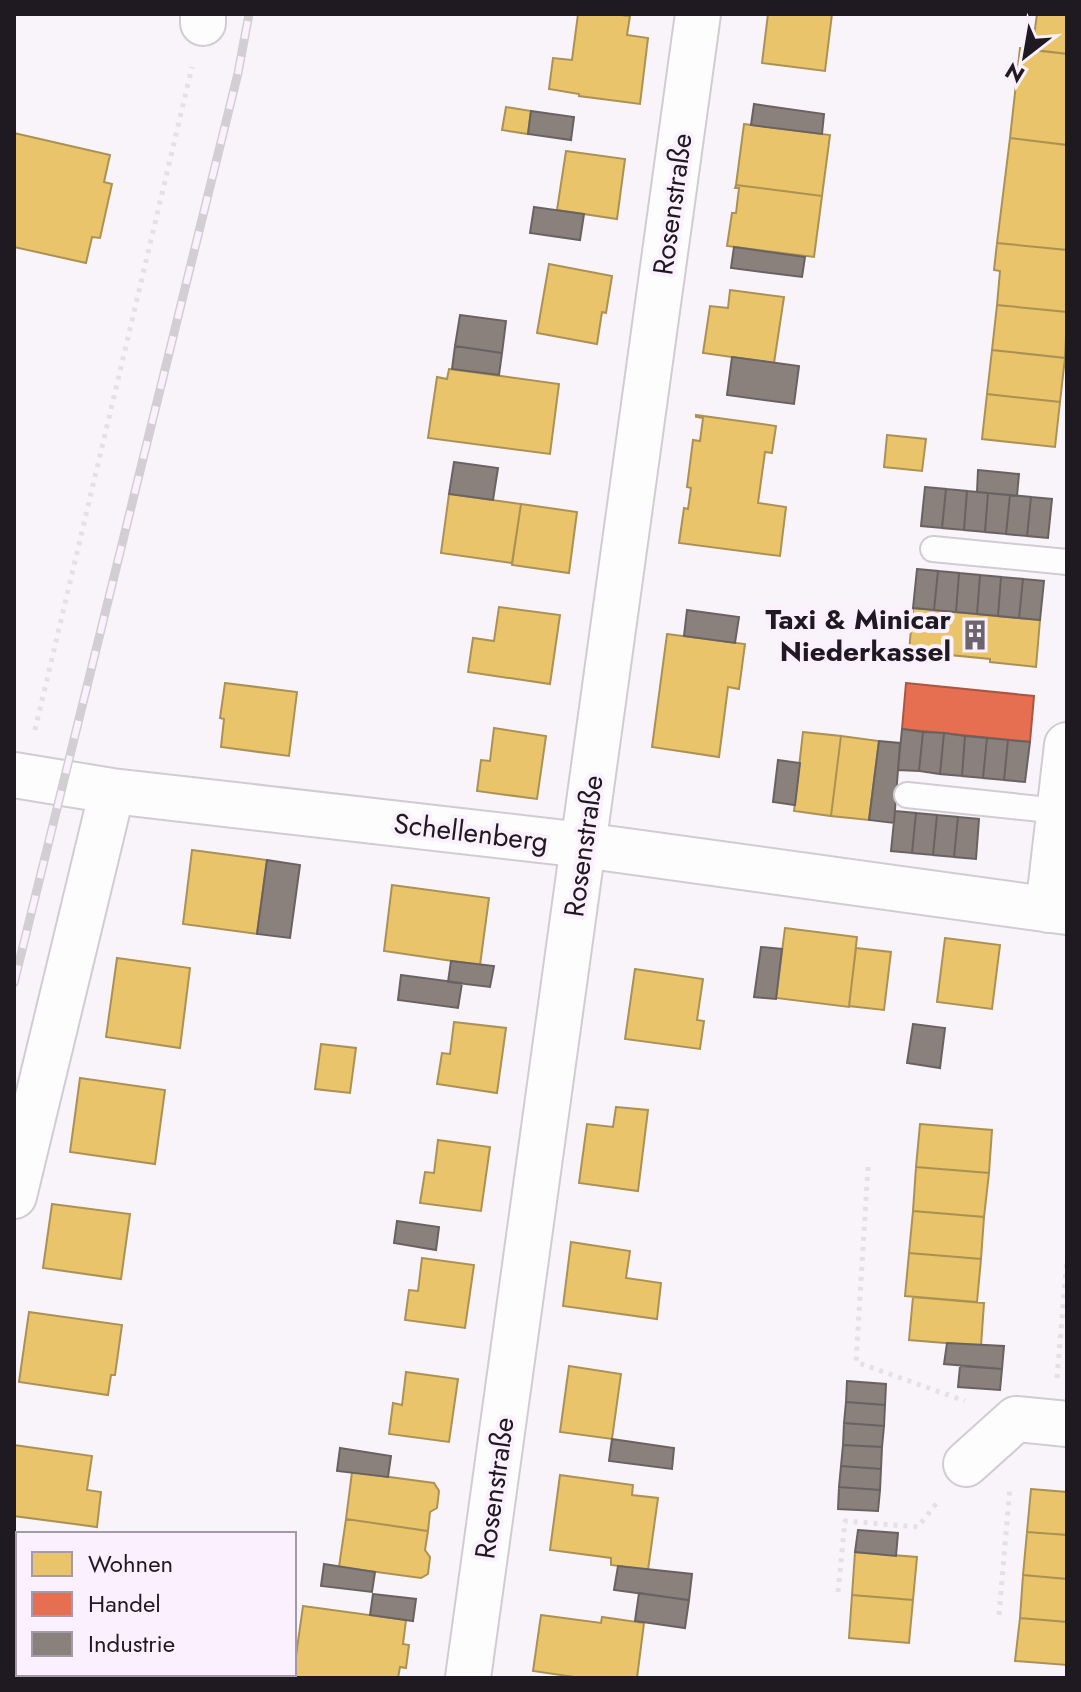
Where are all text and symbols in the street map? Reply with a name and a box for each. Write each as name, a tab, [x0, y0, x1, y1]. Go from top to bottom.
north arrow	[985, 16, 1065, 96]
text: N	[999, 55, 1030, 91]
street label: Rosenstraße	[642, 131, 703, 278]
place label: Taxi & Minicar Niederkassel	[766, 599, 951, 672]
building icon: Taxi & Minicar Niederkassel	[958, 618, 992, 652]
street label: Rosenstraße	[553, 773, 614, 920]
street label: Schellenberg	[391, 803, 551, 862]
street label: Rosenstraße	[464, 1415, 525, 1562]
legend	[16, 1532, 296, 1676]
text: Wohnen	[88, 1546, 173, 1581]
text: Handel	[88, 1586, 161, 1621]
text: Industrie	[88, 1626, 175, 1661]

